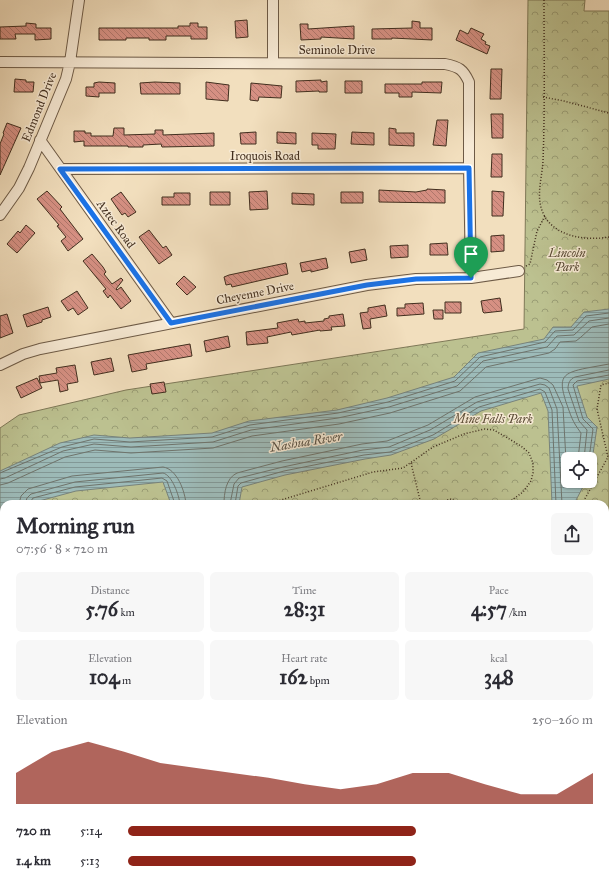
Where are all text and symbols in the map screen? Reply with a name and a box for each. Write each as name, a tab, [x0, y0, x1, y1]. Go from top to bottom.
street label: Seminole Drive	[299, 43, 375, 57]
street label: Edmond Drive	[19, 70, 59, 144]
street label: Iroquois Road	[230, 149, 300, 164]
street label: Aztec Road	[93, 196, 138, 251]
pin	[454, 237, 488, 278]
icon: arrive	[460, 243, 482, 265]
park label: Lincoln Park	[548, 246, 586, 274]
street label: Cheyenne Drive	[215, 279, 295, 307]
park label: Mine Falls Park	[452, 412, 533, 426]
water label: Nashua River	[268, 428, 344, 456]
map controls	[561, 452, 597, 488]
button: locate	[561, 452, 597, 488]
text: Morning run	[16, 512, 135, 539]
button: share	[551, 513, 593, 555]
text: 07:56 · 8 × 720 m	[16, 541, 108, 557]
text: Distance	[90, 584, 130, 597]
text: Time	[292, 584, 317, 597]
text: Pace	[489, 584, 509, 597]
text: 5.76	[85, 597, 118, 621]
text: 28:31	[284, 597, 325, 621]
text: 4:57	[471, 597, 507, 621]
text: km	[118, 606, 135, 619]
text: /km	[507, 606, 527, 619]
text: Elevation	[88, 652, 132, 665]
text: Heart rate	[281, 652, 328, 665]
text: kcal	[490, 652, 507, 665]
text: 104	[89, 665, 120, 689]
text: 162	[279, 665, 307, 689]
text: 348	[484, 665, 514, 689]
text: m	[120, 674, 131, 687]
text: bpm	[307, 674, 330, 687]
text: Elevation	[16, 712, 68, 728]
text: 250–260 m	[532, 712, 593, 728]
text: 720 m	[16, 823, 51, 839]
text: 5:14	[80, 823, 102, 839]
text: 1.4 km	[16, 853, 51, 869]
text: 5:13	[80, 853, 100, 869]

